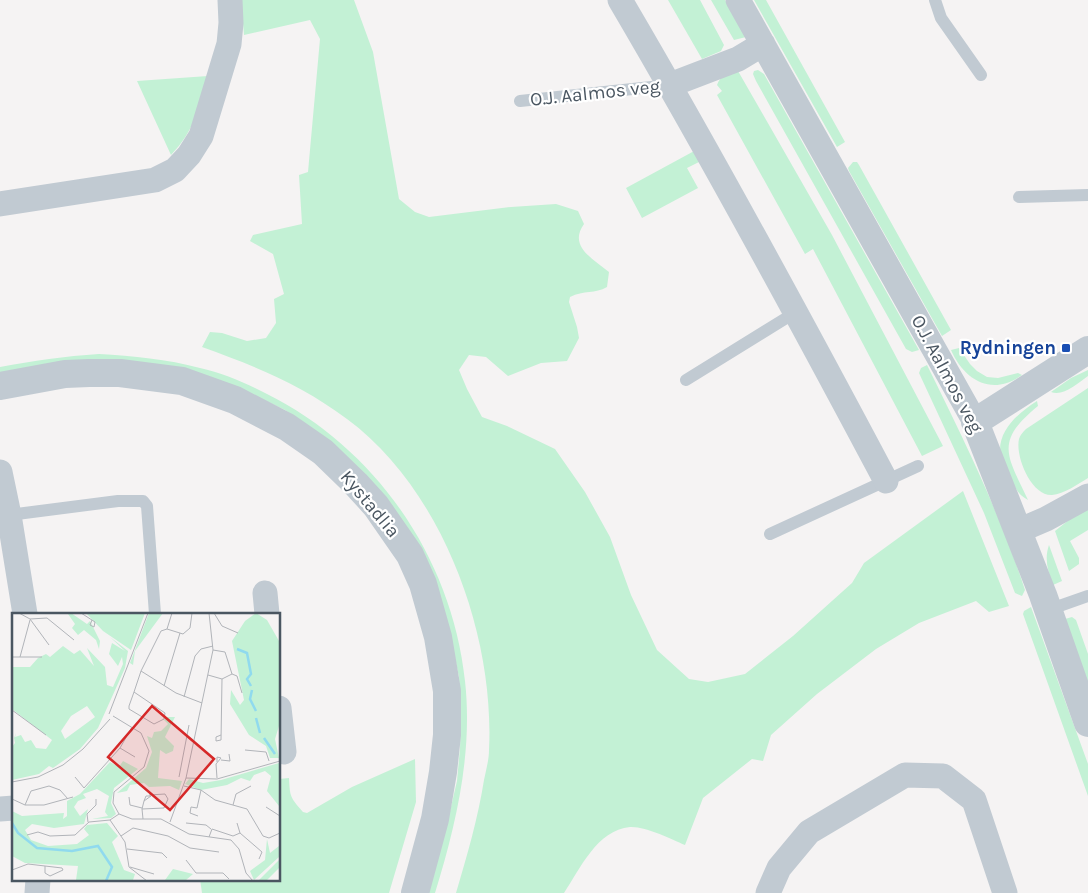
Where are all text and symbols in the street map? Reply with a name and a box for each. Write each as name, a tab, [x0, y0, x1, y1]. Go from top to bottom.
street label: O.J. Aalmos veg	[529, 75, 661, 111]
street label: O.J. Aalmos veg	[907, 311, 987, 437]
place label: Rydningen	[960, 337, 1056, 359]
marker: Rydningen	[1060, 342, 1072, 354]
street label: Kystadlia	[336, 466, 404, 542]
inset map	[12, 613, 280, 880]

